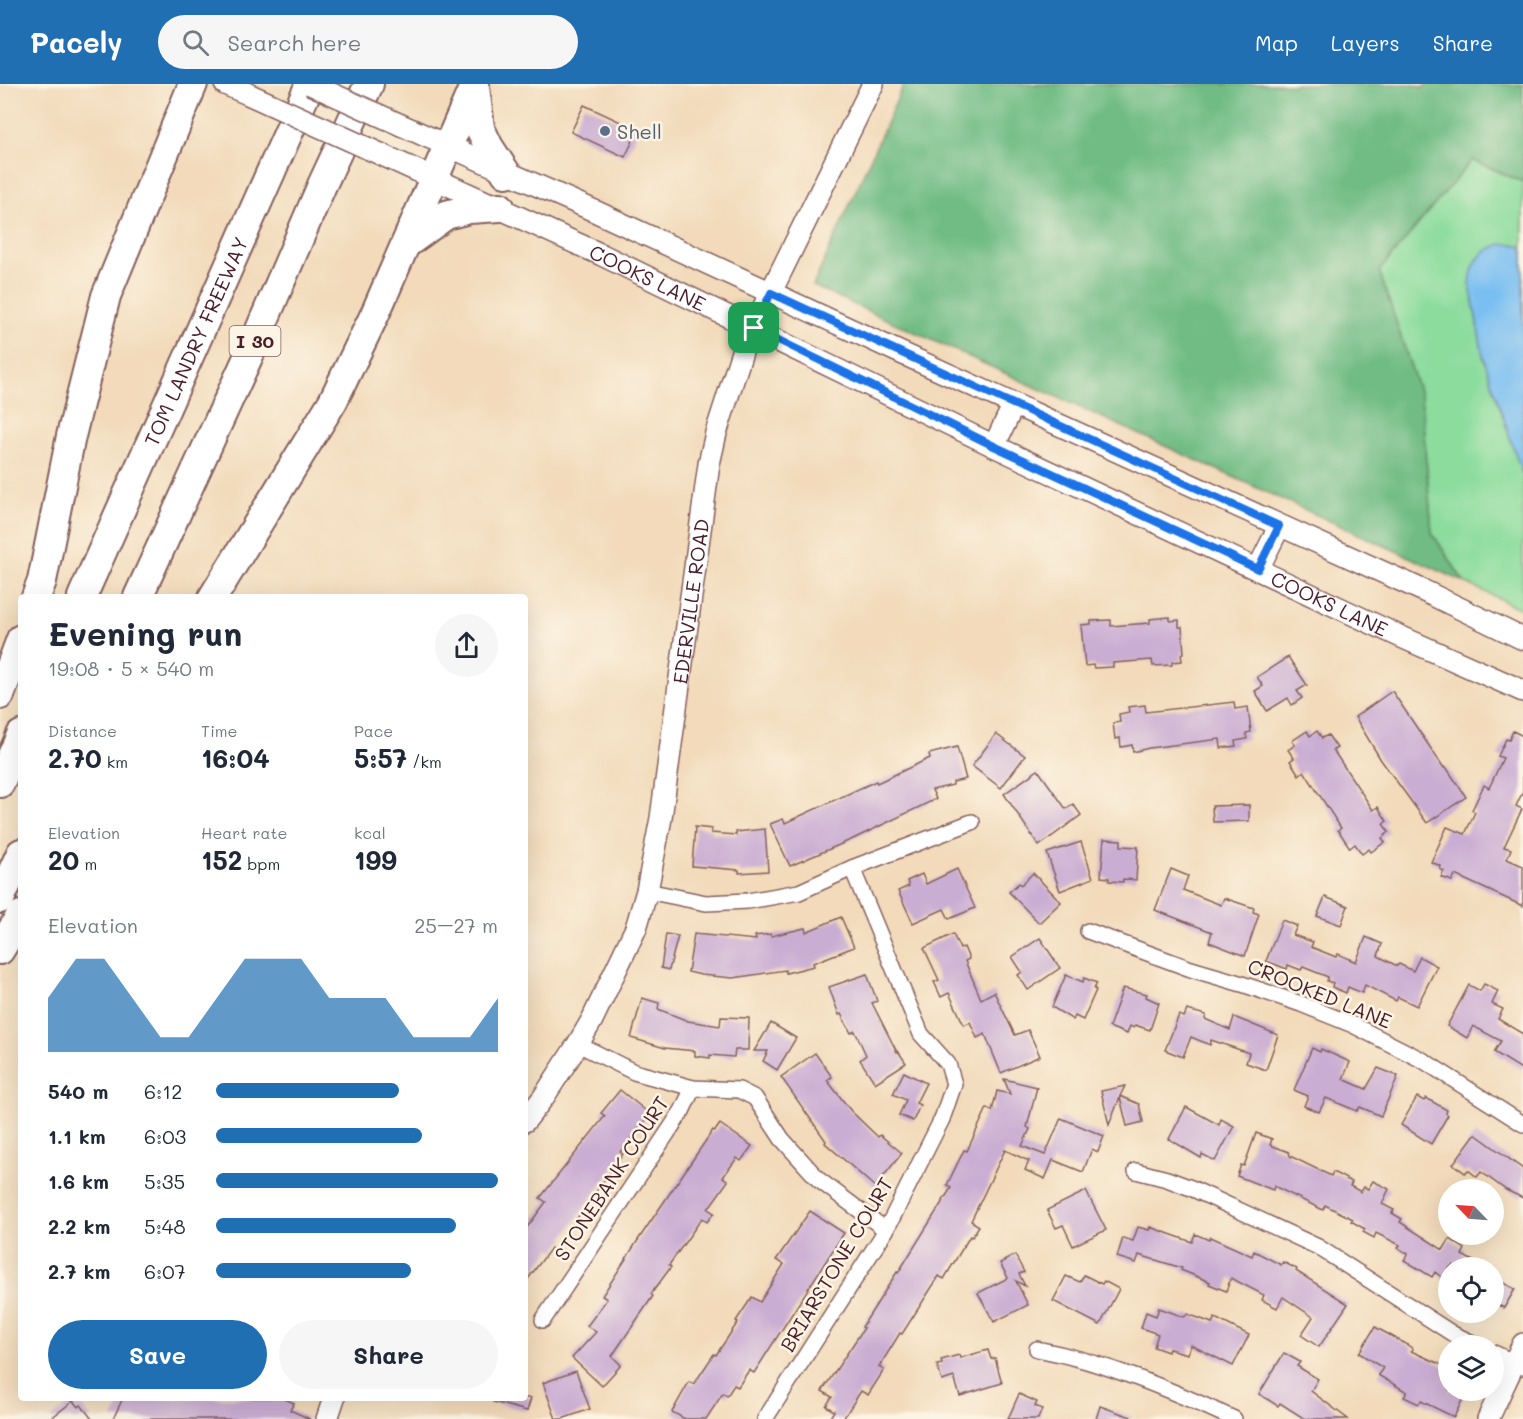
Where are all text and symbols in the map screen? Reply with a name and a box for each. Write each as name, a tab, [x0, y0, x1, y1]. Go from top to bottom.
search box	[158, 15, 578, 69]
text: Pacely	[30, 24, 122, 60]
icon: search	[179, 26, 212, 59]
text: Search here	[227, 28, 361, 57]
text: Map	[1255, 29, 1298, 56]
text: Layers	[1331, 29, 1400, 56]
text: Share	[1433, 29, 1493, 56]
place label: Shell	[617, 118, 662, 144]
marker: Shell	[598, 124, 612, 138]
street label: TOM LANDRY FREEWAY	[138, 233, 254, 450]
street label: COOKS LANE	[585, 238, 710, 317]
pin	[728, 302, 779, 353]
icon: arrive	[737, 311, 770, 344]
road number: I 30	[230, 326, 280, 356]
street label: EDERVILLE ROAD	[666, 517, 714, 685]
street label: COOKS LANE	[1267, 565, 1392, 642]
text: Evening run	[48, 611, 242, 654]
button: share	[435, 614, 498, 677]
text: 19:08 · 5 × 540 m	[48, 655, 214, 681]
text: Distance	[48, 720, 117, 741]
text: Time	[201, 720, 237, 741]
text: Pace	[354, 720, 393, 741]
text: 2.70	[48, 741, 102, 775]
text: 16:04	[201, 741, 270, 775]
text: 5:57	[354, 741, 407, 775]
text: km	[102, 751, 128, 772]
text: /km	[407, 751, 442, 772]
text: Elevation	[48, 822, 120, 843]
text: Heart rate	[201, 822, 287, 843]
text: kcal	[354, 822, 386, 843]
text: 20	[48, 843, 79, 877]
text: 152	[201, 843, 242, 877]
text: 199	[354, 843, 397, 877]
text: m	[79, 853, 97, 874]
text: bpm	[242, 853, 280, 874]
text: Elevation	[48, 912, 138, 938]
text: 25–27 m	[414, 912, 498, 938]
street label: CROOKED LANE	[1244, 952, 1396, 1034]
text: 540 m	[48, 1078, 108, 1104]
text: 6:12	[144, 1078, 182, 1104]
street label: STONEBANK COURT	[548, 1091, 674, 1265]
text: 1.1 km	[48, 1123, 106, 1149]
text: 6:03	[144, 1123, 186, 1149]
text: 1.6 km	[48, 1168, 109, 1194]
text: 5:35	[144, 1168, 185, 1194]
street label: BRIARSTONE COURT	[774, 1172, 898, 1356]
north arrow	[1438, 1179, 1504, 1245]
map controls	[1438, 1179, 1504, 1401]
text: 2.2 km	[48, 1213, 110, 1239]
text: 5:48	[144, 1213, 186, 1239]
button: locate	[1438, 1257, 1504, 1323]
text: 2.7 km	[48, 1258, 110, 1284]
text: 6:07	[144, 1258, 186, 1284]
button: Save	[48, 1320, 267, 1389]
button: Share	[279, 1320, 498, 1389]
button: layers	[1438, 1335, 1504, 1401]

